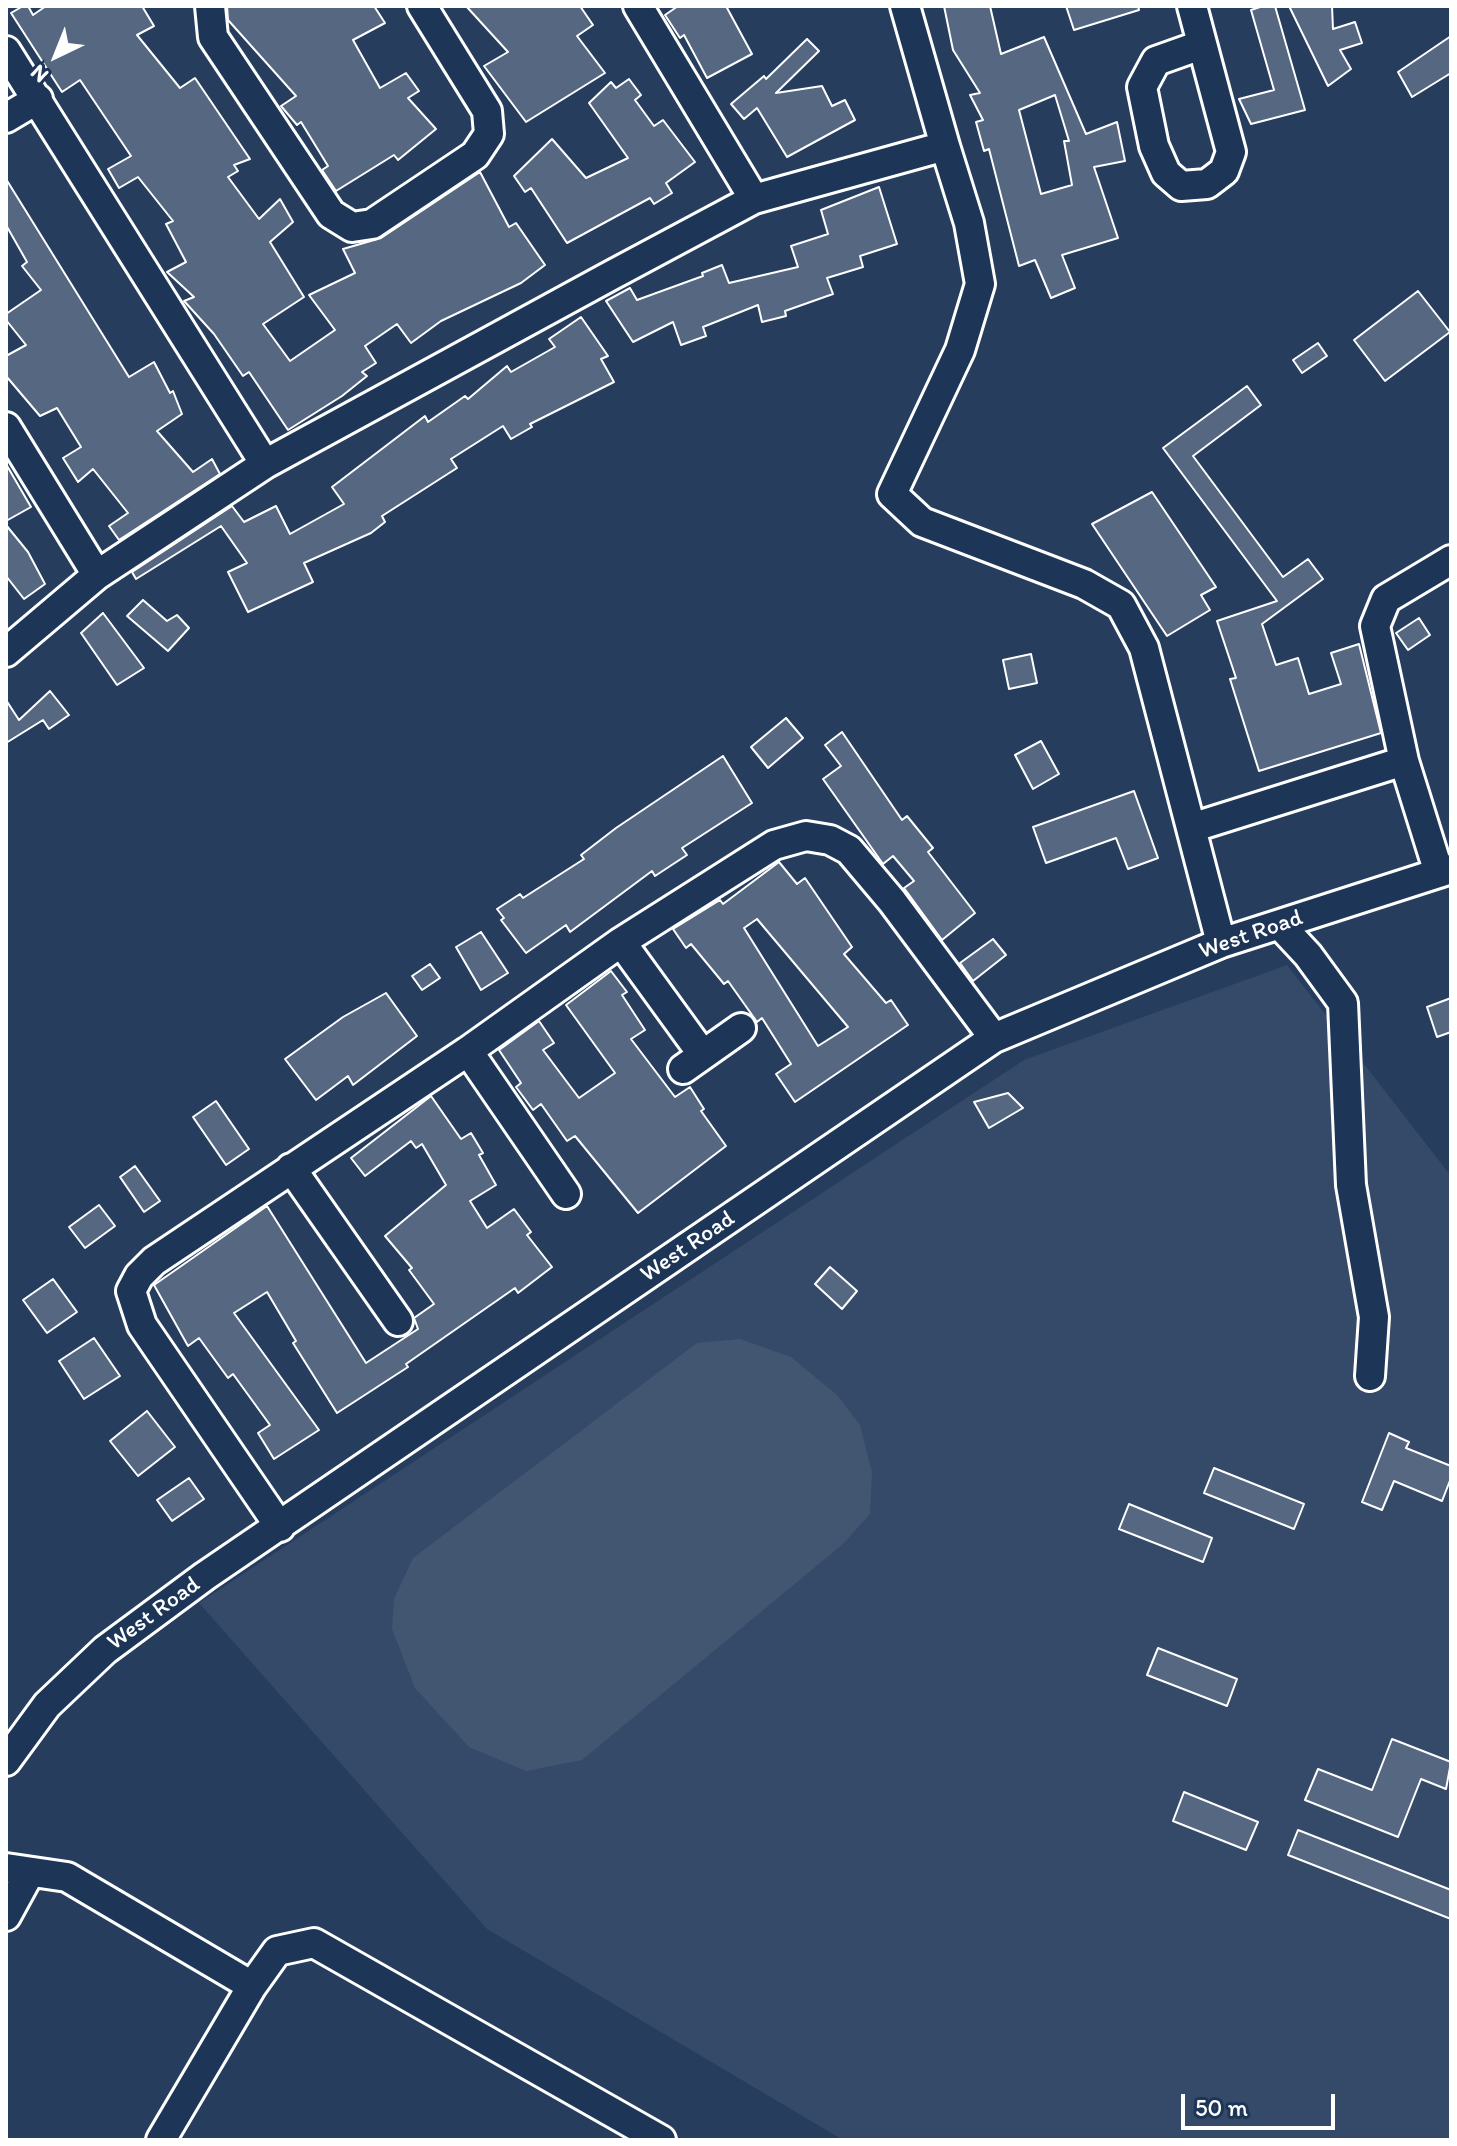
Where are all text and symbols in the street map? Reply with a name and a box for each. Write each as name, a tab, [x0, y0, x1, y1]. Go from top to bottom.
north arrow	[16, 16, 96, 96]
text: N	[25, 59, 54, 89]
street label: West Road	[1195, 904, 1307, 966]
street label: West Road	[635, 1205, 741, 1289]
street label: West Road	[102, 1571, 206, 1657]
scale bar	[1185, 2078, 1339, 2128]
text: 50 m	[1195, 2093, 1248, 2122]

